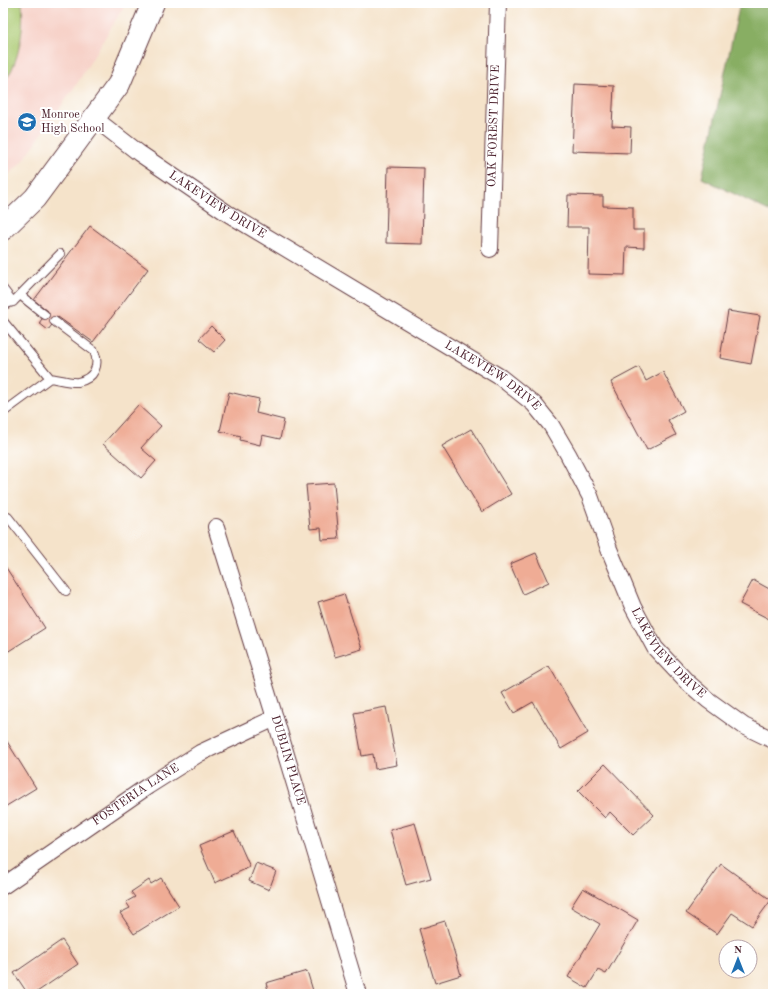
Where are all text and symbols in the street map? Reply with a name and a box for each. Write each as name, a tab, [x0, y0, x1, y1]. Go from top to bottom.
street label: OAK FOREST DRIVE	[486, 65, 502, 187]
place label: Monroe High School	[41, 109, 104, 135]
school or university icon: Monroe High School	[16, 111, 38, 133]
street label: LAKEVIEW DRIVE	[166, 169, 268, 241]
street label: LAKEVIEW DRIVE	[442, 339, 543, 413]
street label: LAKEVIEW DRIVE	[629, 606, 708, 701]
street label: DUBLIN PLACE	[269, 714, 307, 807]
street label: FOSTERIA LANE	[90, 762, 181, 828]
north arrow	[718, 939, 758, 979]
text: N	[734, 945, 743, 956]

